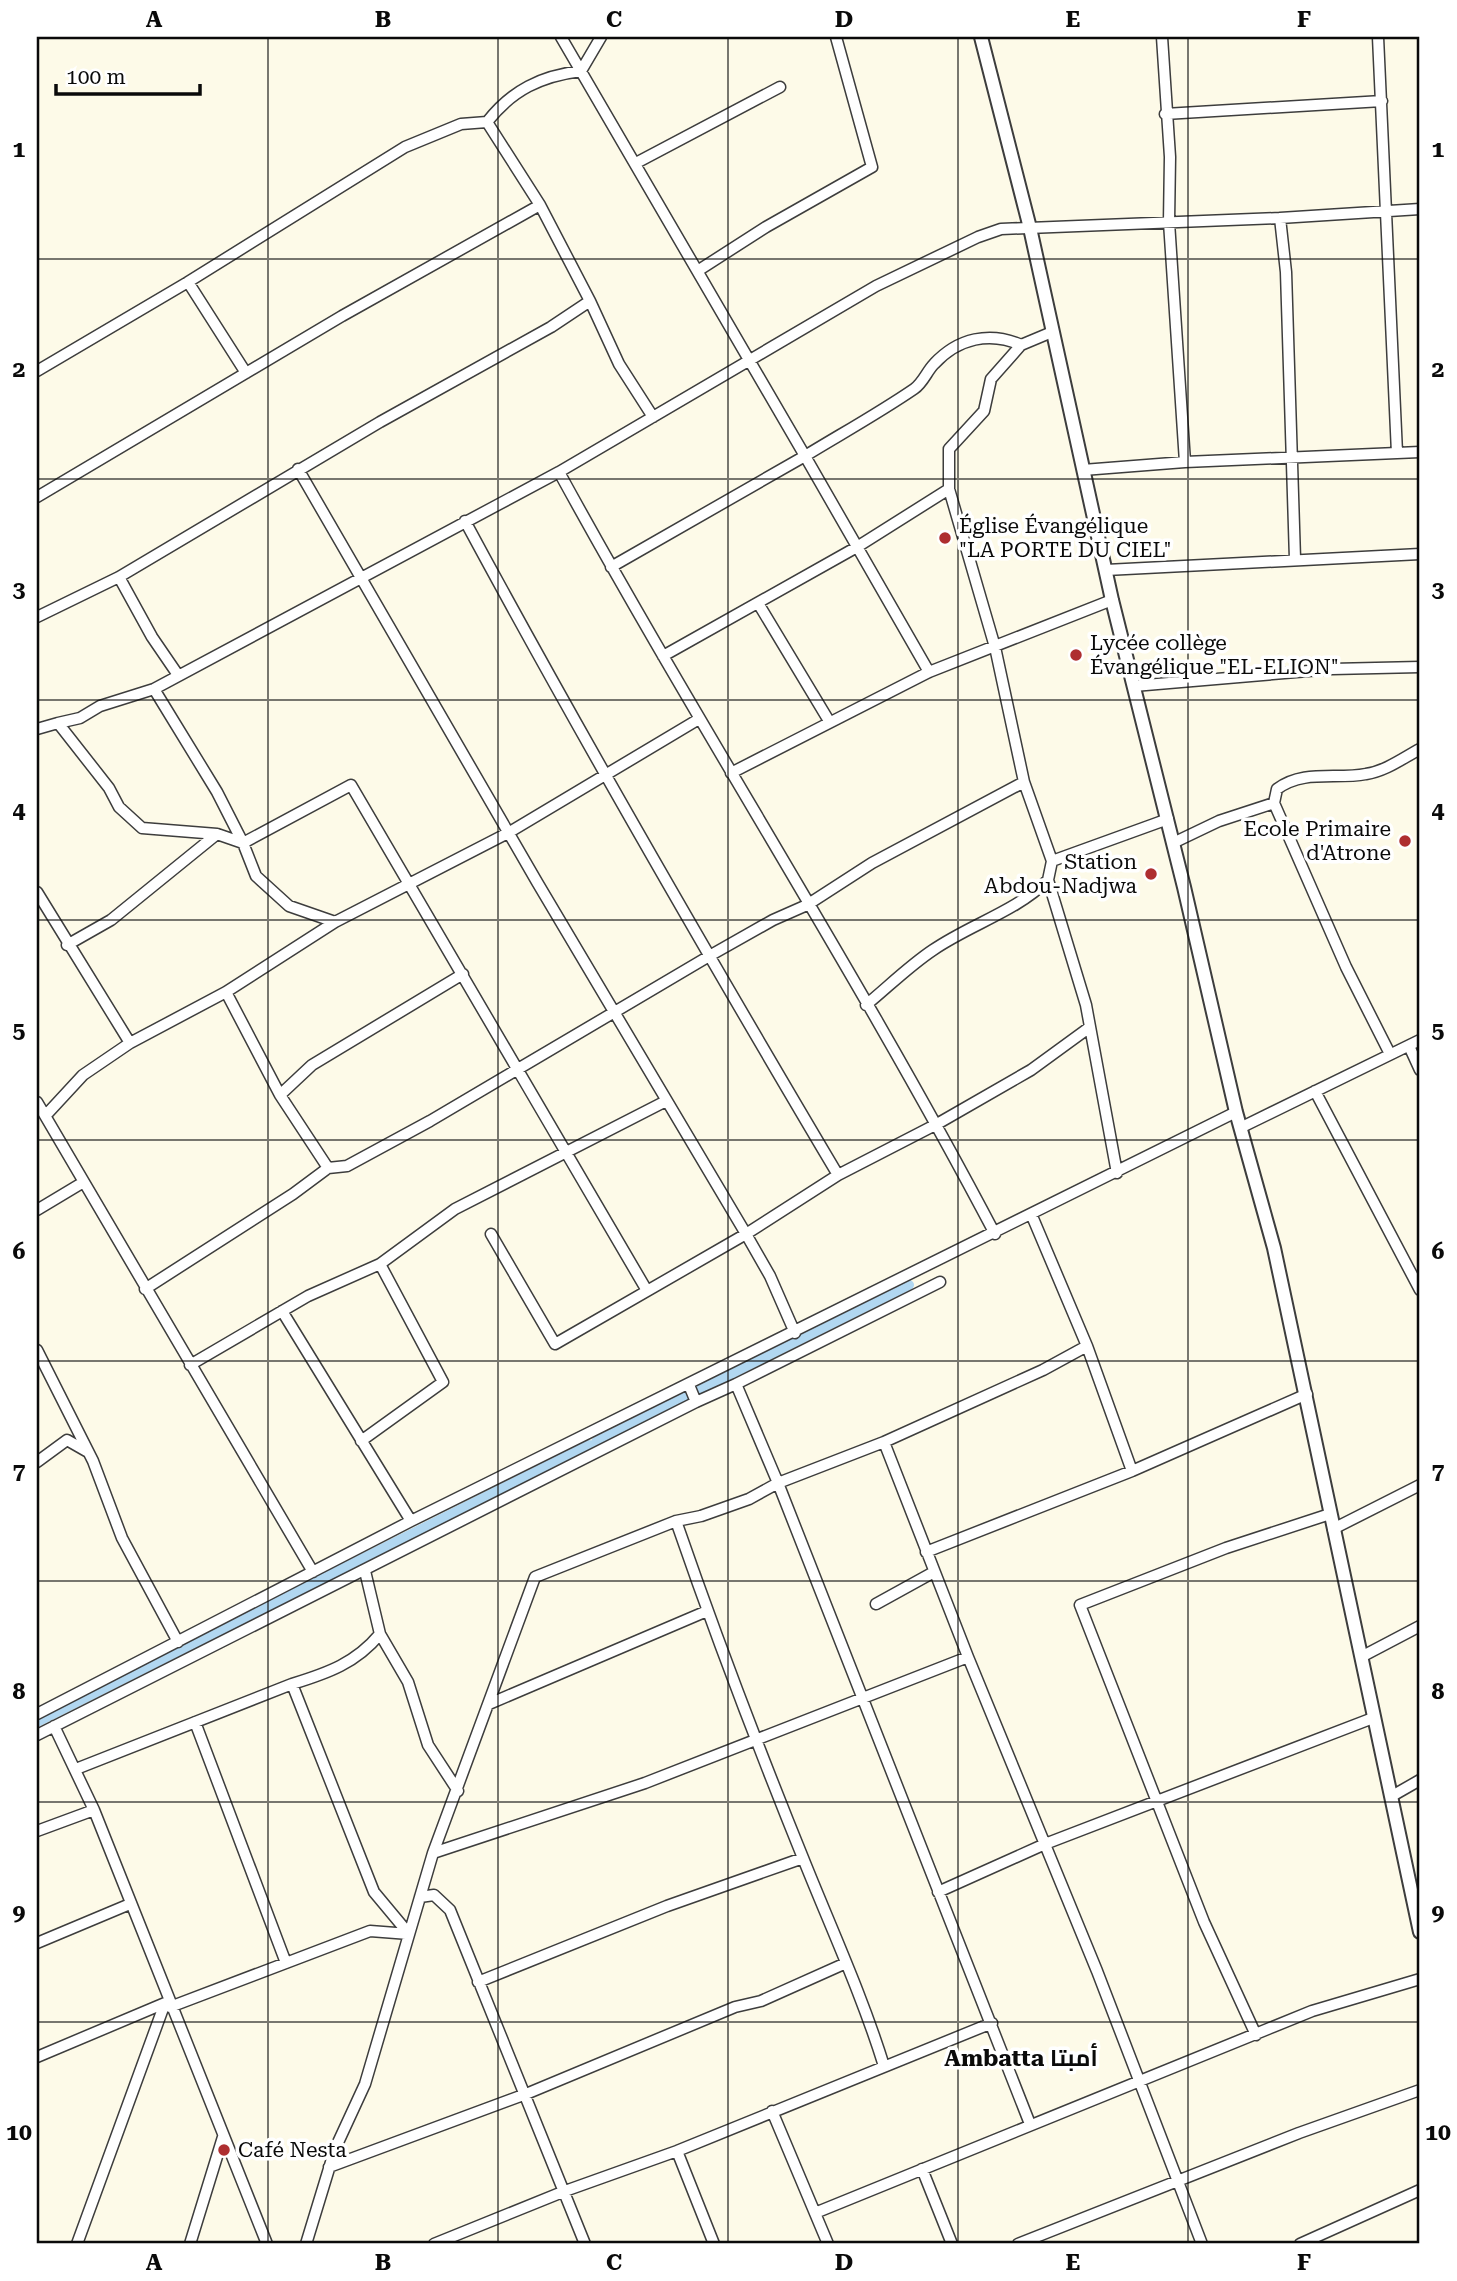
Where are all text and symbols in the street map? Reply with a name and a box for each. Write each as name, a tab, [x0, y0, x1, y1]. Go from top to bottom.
text: A	[146, 6, 163, 33]
text: B	[375, 6, 391, 33]
text: C	[606, 6, 622, 33]
text: D	[835, 6, 853, 33]
text: E	[1066, 6, 1080, 33]
text: F	[1297, 6, 1311, 33]
scale bar	[56, 52, 200, 96]
text: 100 m	[66, 65, 126, 89]
text: 1	[13, 136, 26, 163]
text: 1	[1432, 136, 1445, 163]
text: 2	[13, 356, 25, 383]
text: 2	[1432, 356, 1444, 383]
place label: Église Évangélique "LA PORTE DU CIEL"	[959, 513, 1172, 562]
marker: Église Évangélique "LA PORTE DU CIEL"	[937, 530, 953, 546]
text: 3	[13, 576, 26, 603]
text: 3	[1432, 576, 1445, 603]
place label: Lycée collège Évangélique "EL-ELION"	[1090, 631, 1339, 679]
marker: Lycée collège Évangélique "EL-ELION"	[1068, 647, 1084, 663]
text: 4	[13, 797, 26, 824]
text: 4	[1432, 797, 1445, 824]
place label: Ecole Primaire d'Atrone	[1243, 817, 1391, 865]
marker: Ecole Primaire d'Atrone	[1397, 833, 1413, 849]
place label: Station Abdou-Nadjwa	[984, 850, 1138, 898]
marker: Station Abdou-Nadjwa	[1143, 866, 1159, 882]
text: 5	[13, 1017, 26, 1044]
text: 5	[1432, 1017, 1445, 1044]
text: 6	[13, 1238, 26, 1265]
text: 6	[1432, 1238, 1445, 1265]
text: 7	[13, 1458, 26, 1485]
text: 7	[1432, 1458, 1445, 1485]
text: 8	[13, 1678, 26, 1705]
text: 8	[1432, 1678, 1445, 1705]
text: 9	[13, 1899, 26, 1926]
text: 9	[1432, 1899, 1445, 1926]
district label: Ambatta أمبتا	[944, 2043, 1098, 2072]
text: 10	[6, 2119, 32, 2146]
text: 10	[1425, 2119, 1451, 2146]
place label: Café Nesta	[238, 2138, 347, 2162]
marker: Café Nesta	[216, 2142, 232, 2158]
text: A	[146, 2249, 163, 2276]
text: B	[375, 2249, 391, 2276]
text: C	[606, 2249, 622, 2276]
text: D	[835, 2249, 853, 2276]
text: E	[1066, 2249, 1080, 2276]
text: F	[1297, 2249, 1311, 2276]

